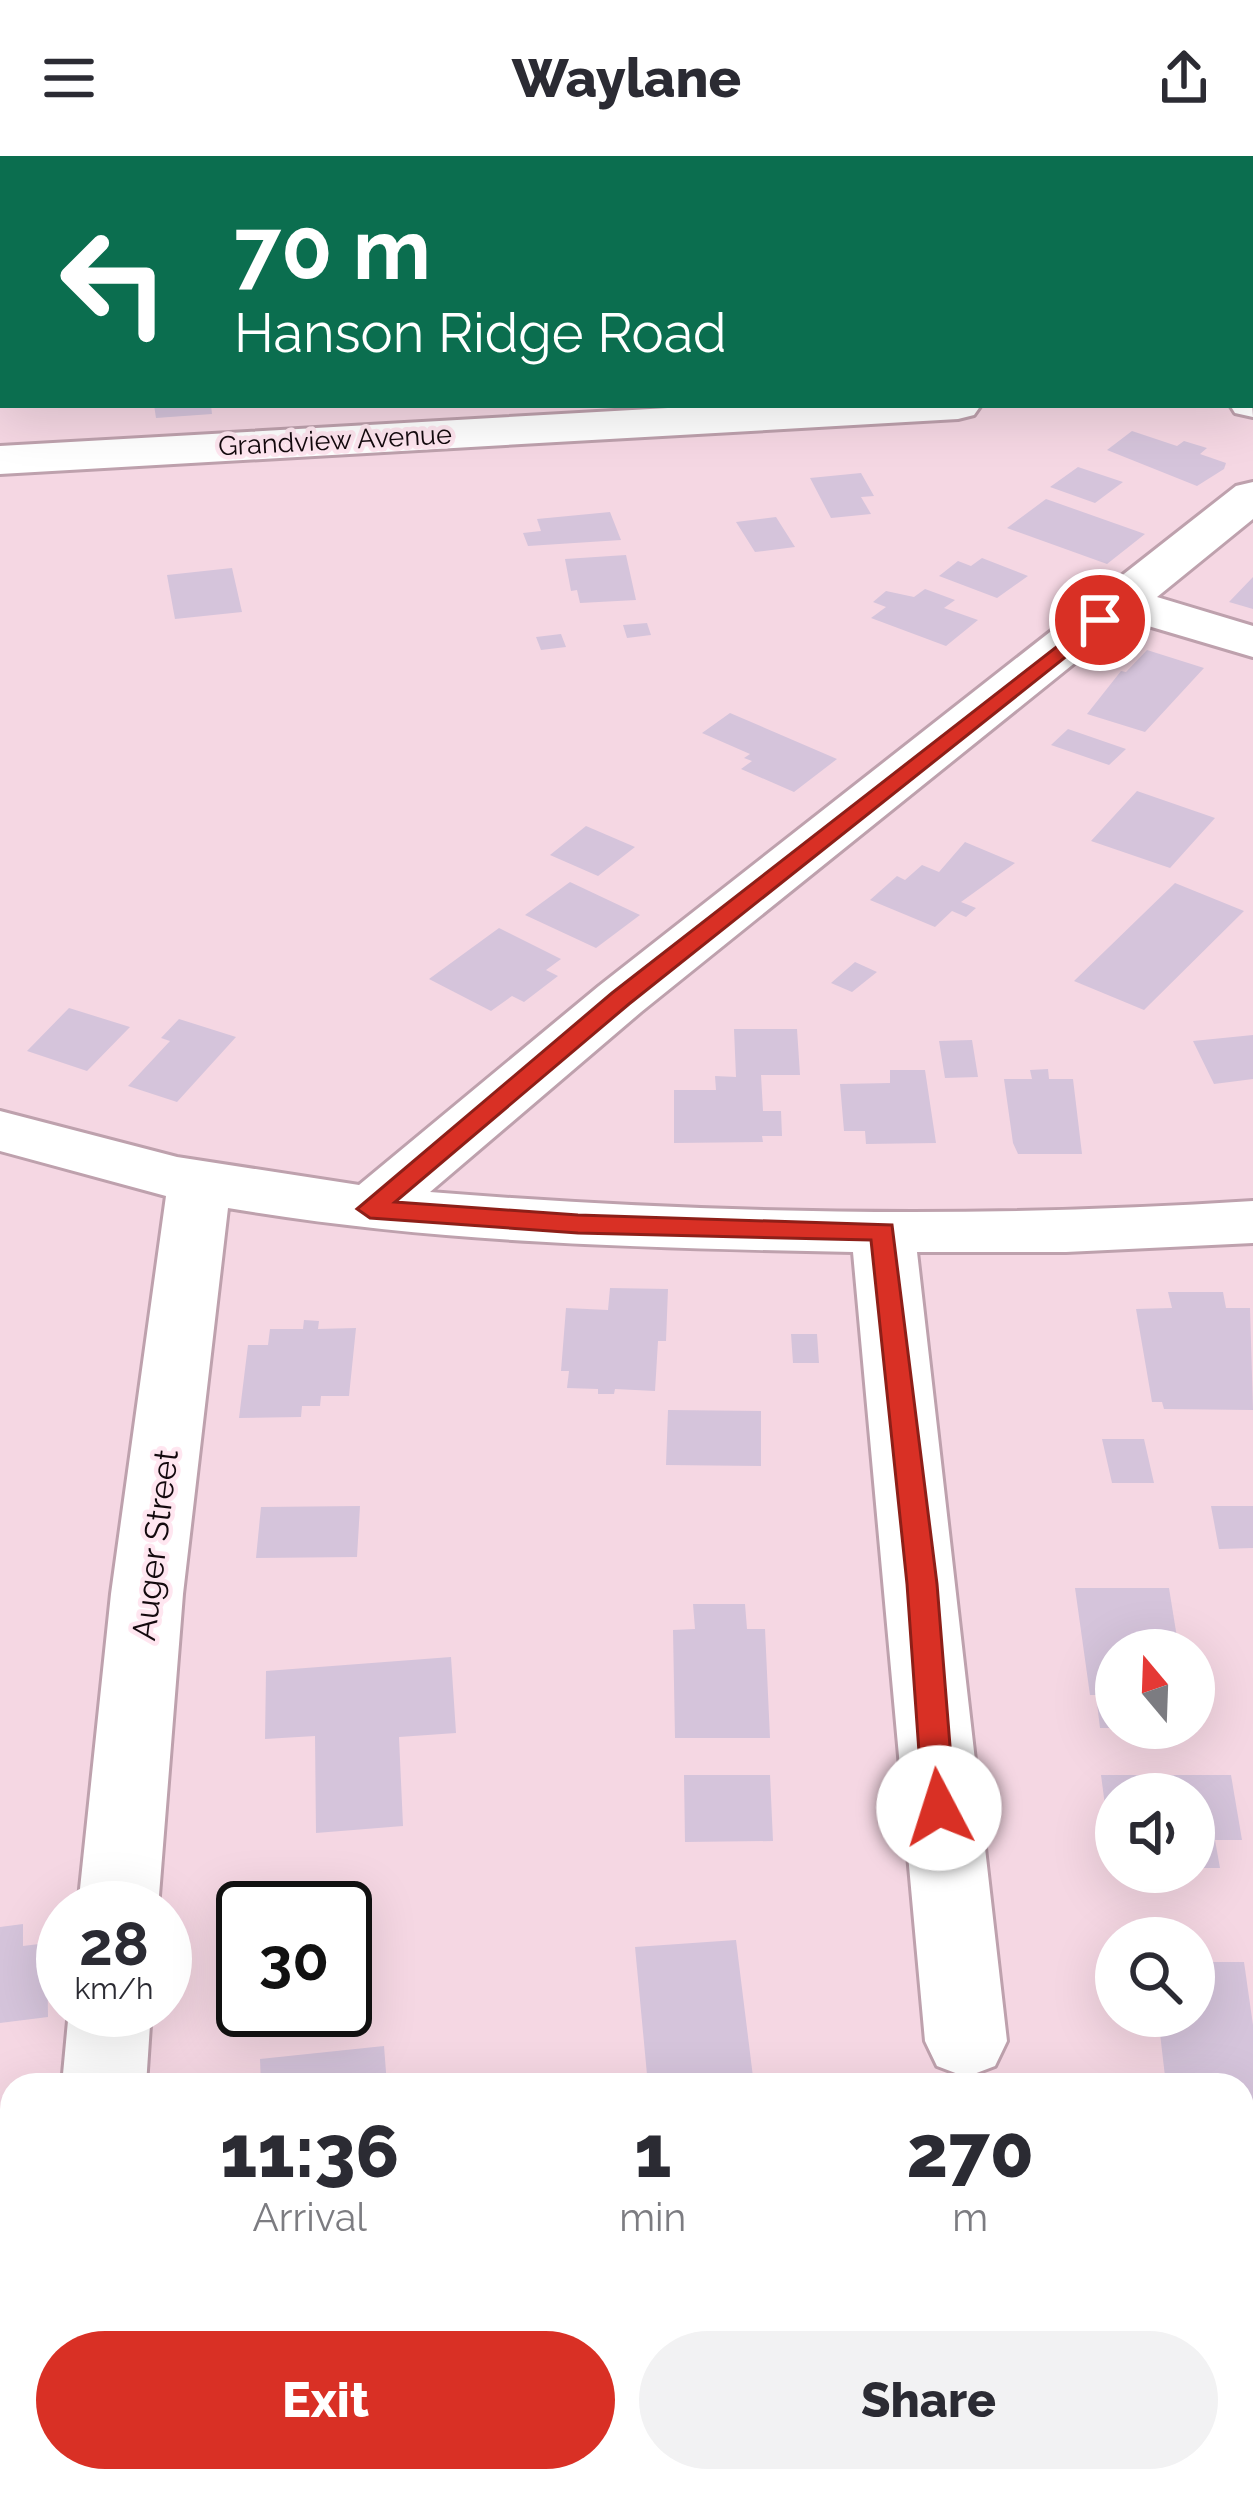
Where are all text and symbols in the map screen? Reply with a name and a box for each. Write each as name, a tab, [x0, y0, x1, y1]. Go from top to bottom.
icon: menu	[36, 45, 102, 111]
icon: share	[1151, 45, 1217, 111]
text: Waylane	[512, 46, 741, 110]
text: 70 m	[234, 200, 431, 299]
icon: left	[36, 204, 192, 360]
text: Hanson Ridge Road	[234, 301, 727, 365]
street label: Grandview Avenue	[217, 418, 453, 462]
pin	[1049, 569, 1151, 671]
icon: arrive	[1067, 587, 1133, 653]
street label: Auger Street	[124, 1447, 186, 1643]
north arrow	[1095, 1629, 1215, 1749]
map controls	[1095, 1629, 1215, 2037]
position arrow	[876, 1745, 1002, 1871]
button: sound	[1095, 1773, 1215, 1893]
speed limit sign: 30	[216, 1881, 372, 2037]
text: 28	[79, 1909, 149, 1979]
button: search	[1095, 1917, 1215, 2037]
text: km/h	[74, 1971, 154, 2006]
text: 11:36	[220, 2109, 399, 2194]
text: 1	[634, 2109, 671, 2194]
text: 270	[906, 2109, 1034, 2194]
text: Arrival	[252, 2194, 367, 2240]
text: min	[619, 2194, 686, 2240]
text: m	[952, 2194, 988, 2240]
button: Exit	[36, 2331, 615, 2469]
button: Share	[639, 2331, 1218, 2469]

